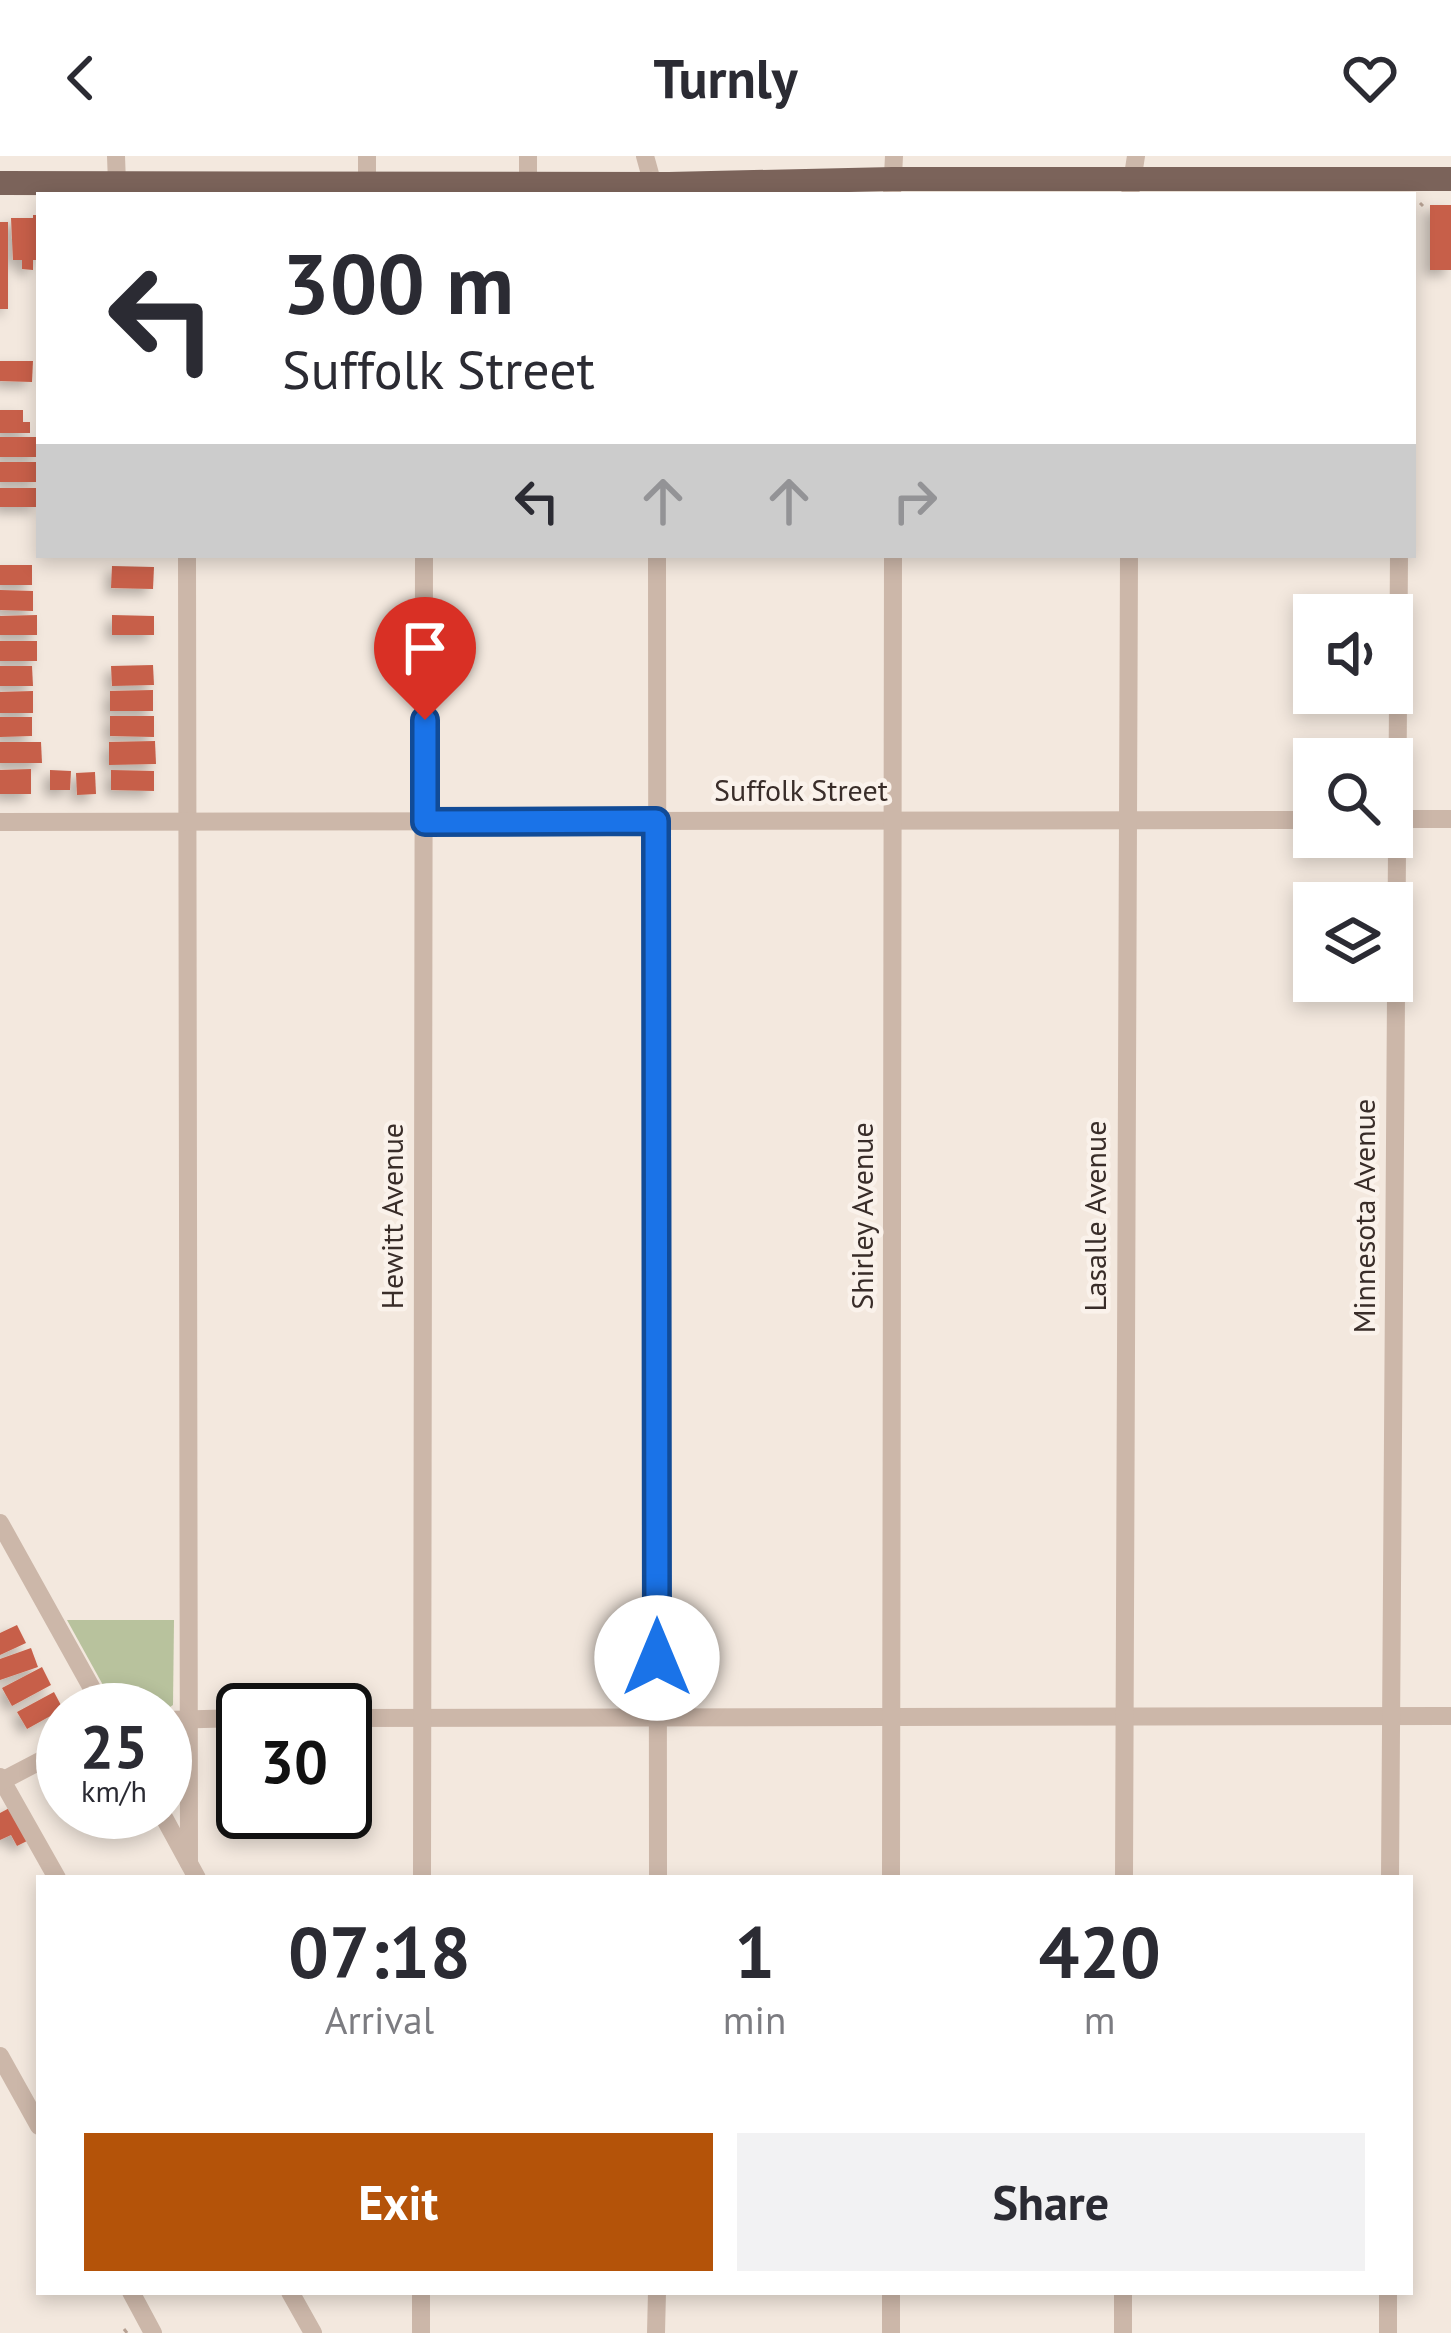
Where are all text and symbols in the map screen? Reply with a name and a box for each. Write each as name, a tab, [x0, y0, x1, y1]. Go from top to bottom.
text: Turnly	[653, 43, 798, 113]
icon: back	[48, 45, 114, 111]
icon: heart	[1337, 45, 1403, 111]
text: 300 m	[282, 228, 514, 337]
icon: left	[84, 240, 240, 396]
text: Suffolk Street	[282, 334, 595, 404]
icon: left	[504, 468, 570, 534]
icon: ahead	[630, 468, 696, 534]
icon: ahead	[756, 468, 822, 534]
icon: right	[882, 468, 948, 534]
map controls	[1293, 594, 1413, 1002]
button: sound	[1293, 594, 1413, 714]
pin	[374, 597, 476, 720]
icon: arrive	[392, 615, 458, 681]
button: search	[1293, 738, 1413, 858]
street label: Suffolk Street	[714, 770, 888, 809]
button: layers	[1293, 882, 1413, 1002]
street label: Minnesota Avenue	[1344, 1099, 1383, 1333]
street label: Lasalle Avenue	[1075, 1121, 1114, 1311]
street label: Shirley Avenue	[842, 1122, 881, 1310]
street label: Hewitt Avenue	[372, 1123, 411, 1309]
position arrow	[594, 1595, 720, 1721]
speed limit sign: 30	[216, 1683, 372, 1839]
text: 25	[80, 1707, 148, 1785]
text: km/h	[81, 1771, 147, 1810]
text: 07:18	[288, 1905, 471, 1998]
text: 1	[734, 1905, 775, 1998]
text: 420	[1038, 1905, 1161, 1998]
text: Arrival	[325, 1994, 434, 2045]
text: min	[723, 1994, 786, 2045]
text: m	[1084, 1994, 1115, 2045]
button: Exit	[84, 2133, 713, 2271]
button: Share	[737, 2133, 1365, 2271]

